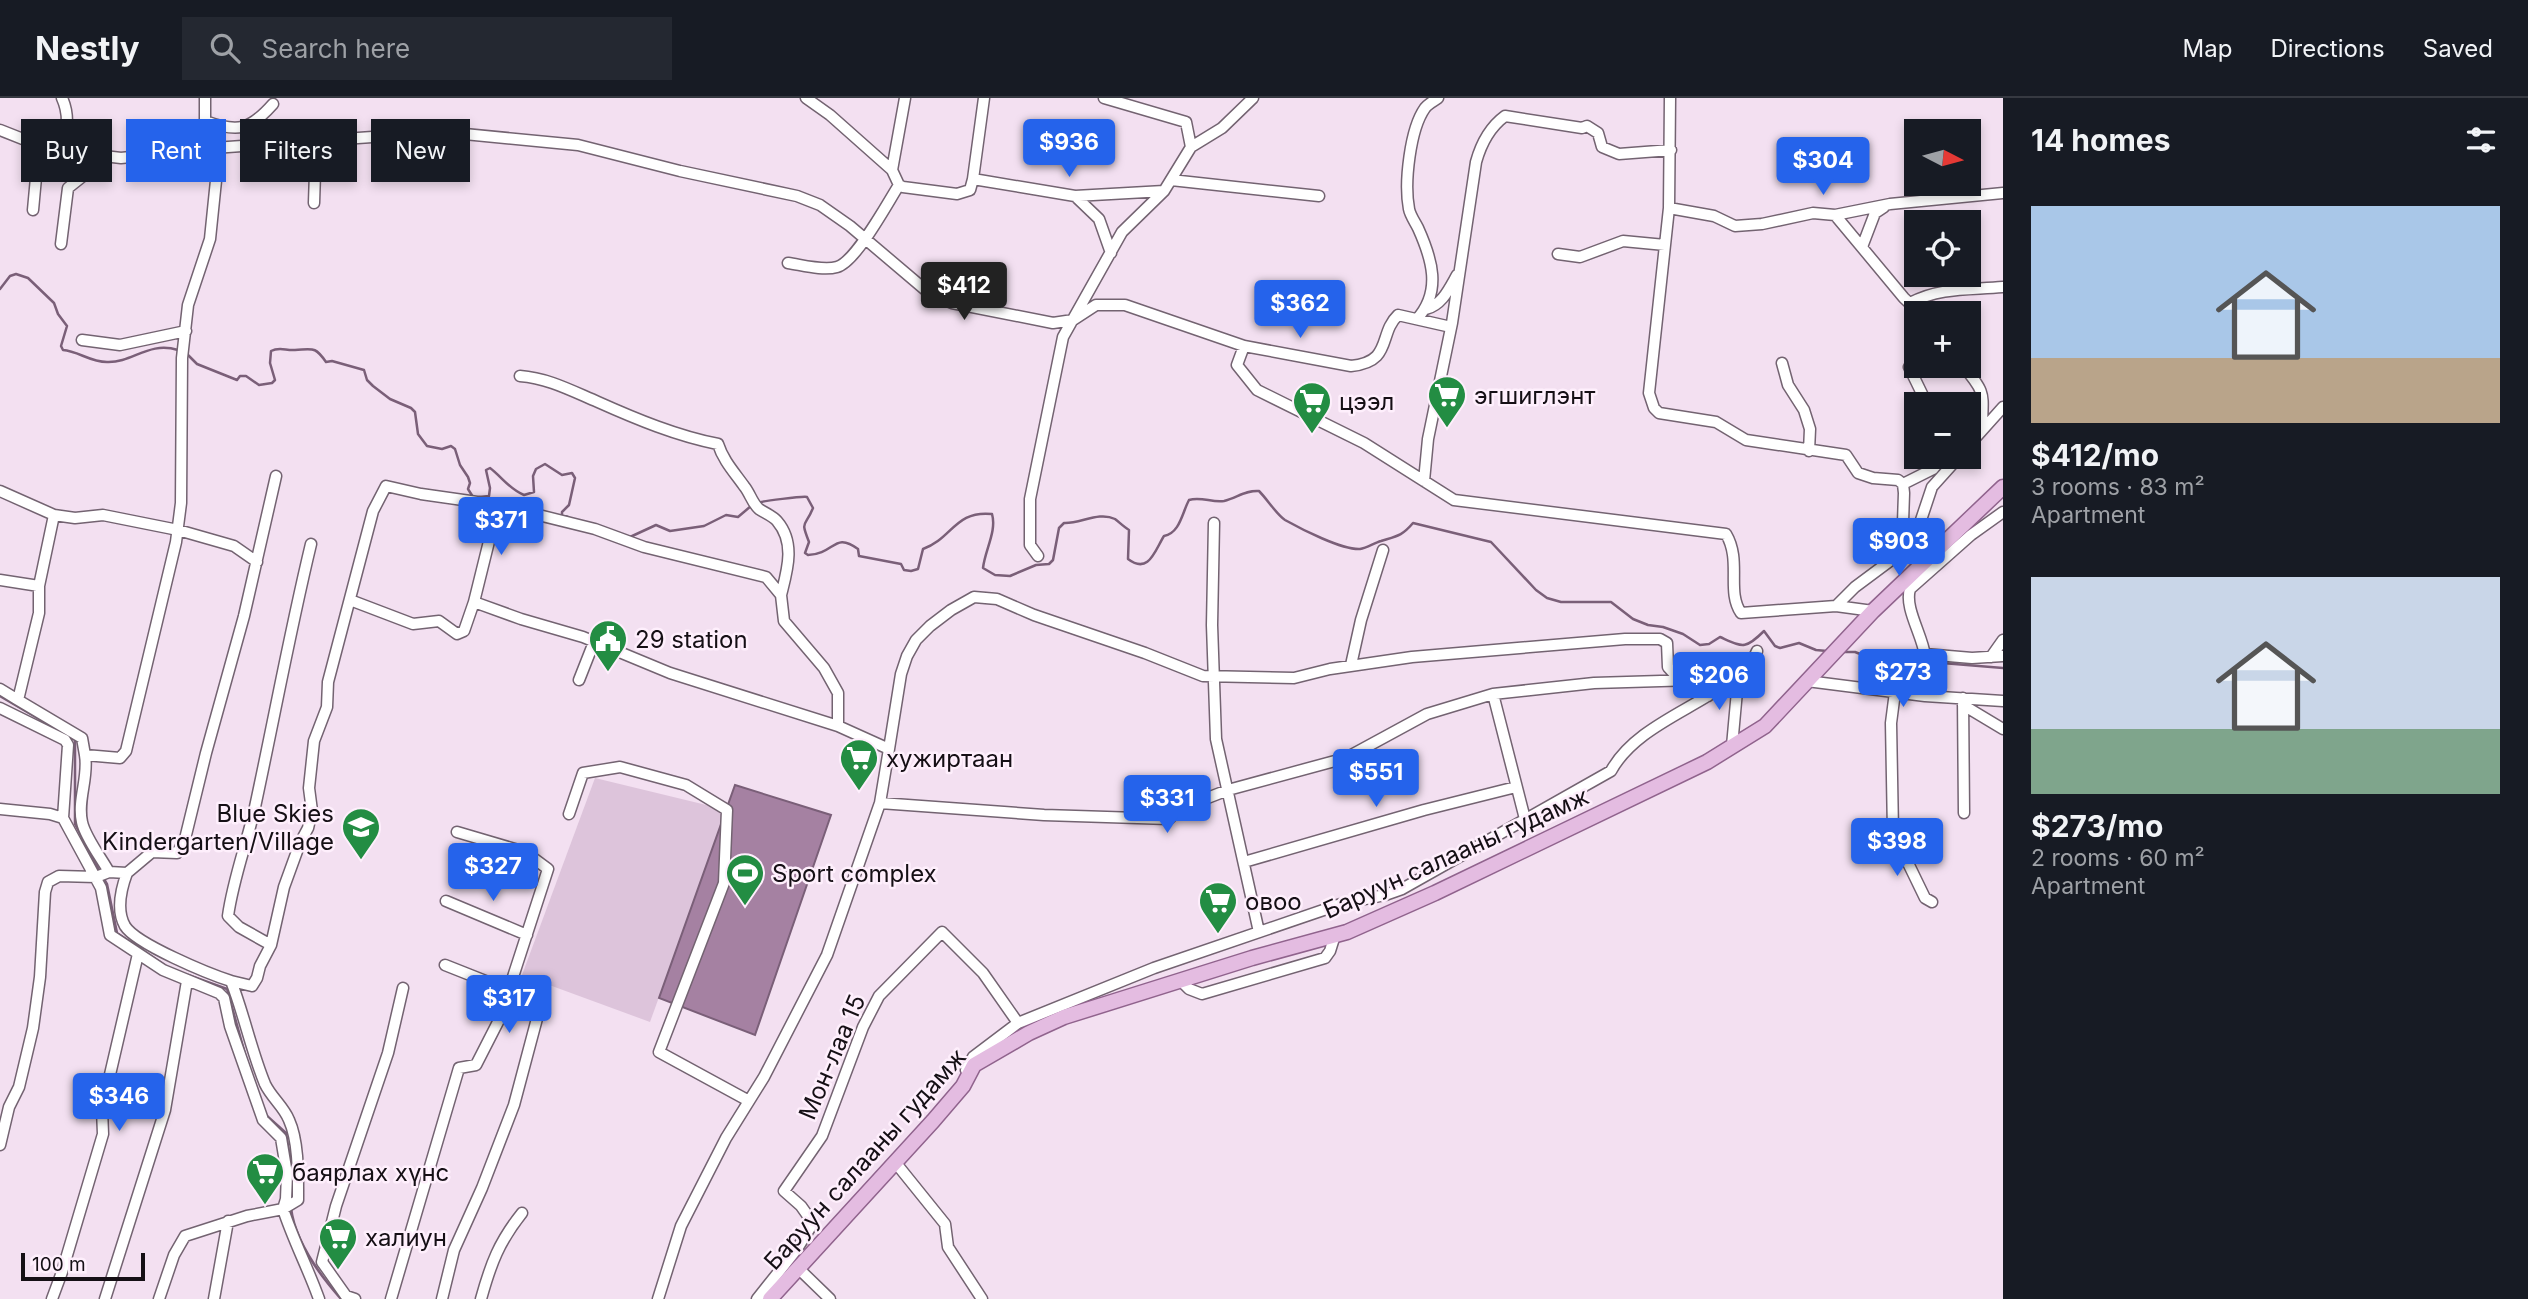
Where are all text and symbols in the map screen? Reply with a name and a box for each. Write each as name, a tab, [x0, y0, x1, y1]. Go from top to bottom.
search box	[182, 17, 672, 80]
text: Nestly	[35, 28, 140, 68]
icon: search	[206, 29, 244, 67]
text: Search here	[262, 33, 410, 64]
text: Map	[2183, 34, 2232, 63]
text: Directions	[2270, 34, 2385, 63]
text: Saved	[2423, 34, 2493, 63]
chip: Buy	[21, 119, 112, 182]
chip: Rent	[126, 119, 226, 182]
chip: Filters	[240, 119, 357, 182]
chip: New	[371, 119, 470, 182]
north arrow	[1904, 119, 1981, 196]
map controls	[1904, 119, 1981, 469]
pin: $936	[1028, 120, 1110, 179]
icon: filters	[2462, 121, 2500, 159]
text: 14 homes	[2031, 122, 2170, 158]
text: $936	[1039, 128, 1099, 156]
pin: $304	[1782, 138, 1864, 197]
text: $304	[1793, 146, 1853, 174]
button: locate	[1904, 210, 1981, 287]
icon: home	[2203, 252, 2329, 378]
pin: $412	[923, 262, 1005, 322]
text: $412	[937, 271, 991, 299]
pin: $362	[1259, 280, 1341, 340]
text: $362	[1270, 289, 1330, 317]
button: +	[1904, 301, 1981, 378]
supermarket icon: эгшиглэнт	[1426, 374, 1468, 429]
supermarket icon: цээл	[1291, 380, 1333, 435]
place label: эгшиглэнт	[1474, 381, 1596, 410]
place label: цээл	[1339, 387, 1394, 416]
button: −	[1904, 392, 1981, 469]
text: $412/mo	[2031, 437, 2159, 473]
text: 3 rooms · 83 m²	[2031, 473, 2205, 501]
pin: $371	[460, 498, 542, 557]
text: Apartment	[2031, 501, 2145, 529]
text: $371	[474, 506, 528, 534]
pin: $903	[1858, 518, 1940, 578]
text: $903	[1869, 527, 1929, 555]
public building icon: 29 station	[587, 618, 629, 673]
icon: home	[2203, 623, 2329, 749]
place label: 29 station	[635, 625, 748, 654]
pin: $273	[1862, 650, 1944, 709]
pin: $206	[1678, 652, 1760, 712]
text: $273	[1874, 658, 1932, 686]
text: $206	[1689, 661, 1749, 689]
supermarket icon: хужиртаан	[838, 737, 880, 792]
place label: хужиртаан	[886, 744, 1013, 773]
pin: $551	[1335, 750, 1417, 809]
text: $551	[1349, 758, 1403, 786]
pin: $331	[1126, 776, 1208, 835]
street label: Баруун салааны гудамж	[1319, 781, 1593, 925]
text: $331	[1140, 784, 1194, 812]
place label: Blue Skies Kindergarten/Village	[102, 799, 334, 856]
school or university icon: Blue Skies Kindergarten/Village	[340, 806, 382, 861]
text: $273/mo	[2031, 808, 2163, 844]
pin: $398	[1856, 818, 1938, 878]
text: $398	[1867, 827, 1927, 855]
pin: $327	[452, 844, 534, 903]
text: 2 rooms · 60 m²	[2031, 844, 2205, 872]
text: $327	[464, 852, 522, 880]
sports icon: Sport complex	[724, 852, 766, 907]
place label: Sport complex	[772, 859, 937, 888]
text: Apartment	[2031, 872, 2145, 900]
supermarket icon: овоо	[1197, 880, 1239, 935]
place label: овоо	[1245, 887, 1302, 916]
pin: $317	[468, 976, 550, 1035]
text: $317	[482, 984, 536, 1012]
street label: Мон-лаа 15	[793, 990, 871, 1124]
street label: Баруун салааны гудамж	[758, 1042, 972, 1276]
pin: $346	[78, 1074, 160, 1133]
text: $346	[89, 1082, 149, 1110]
supermarket icon: баярлах хүнс	[244, 1151, 286, 1206]
place label: баярлах хүнс	[292, 1158, 449, 1187]
supermarket icon: халиун	[317, 1216, 359, 1271]
place label: халиун	[365, 1223, 447, 1252]
scale bar	[21, 1250, 145, 1282]
text: 100 m	[32, 1253, 86, 1276]

